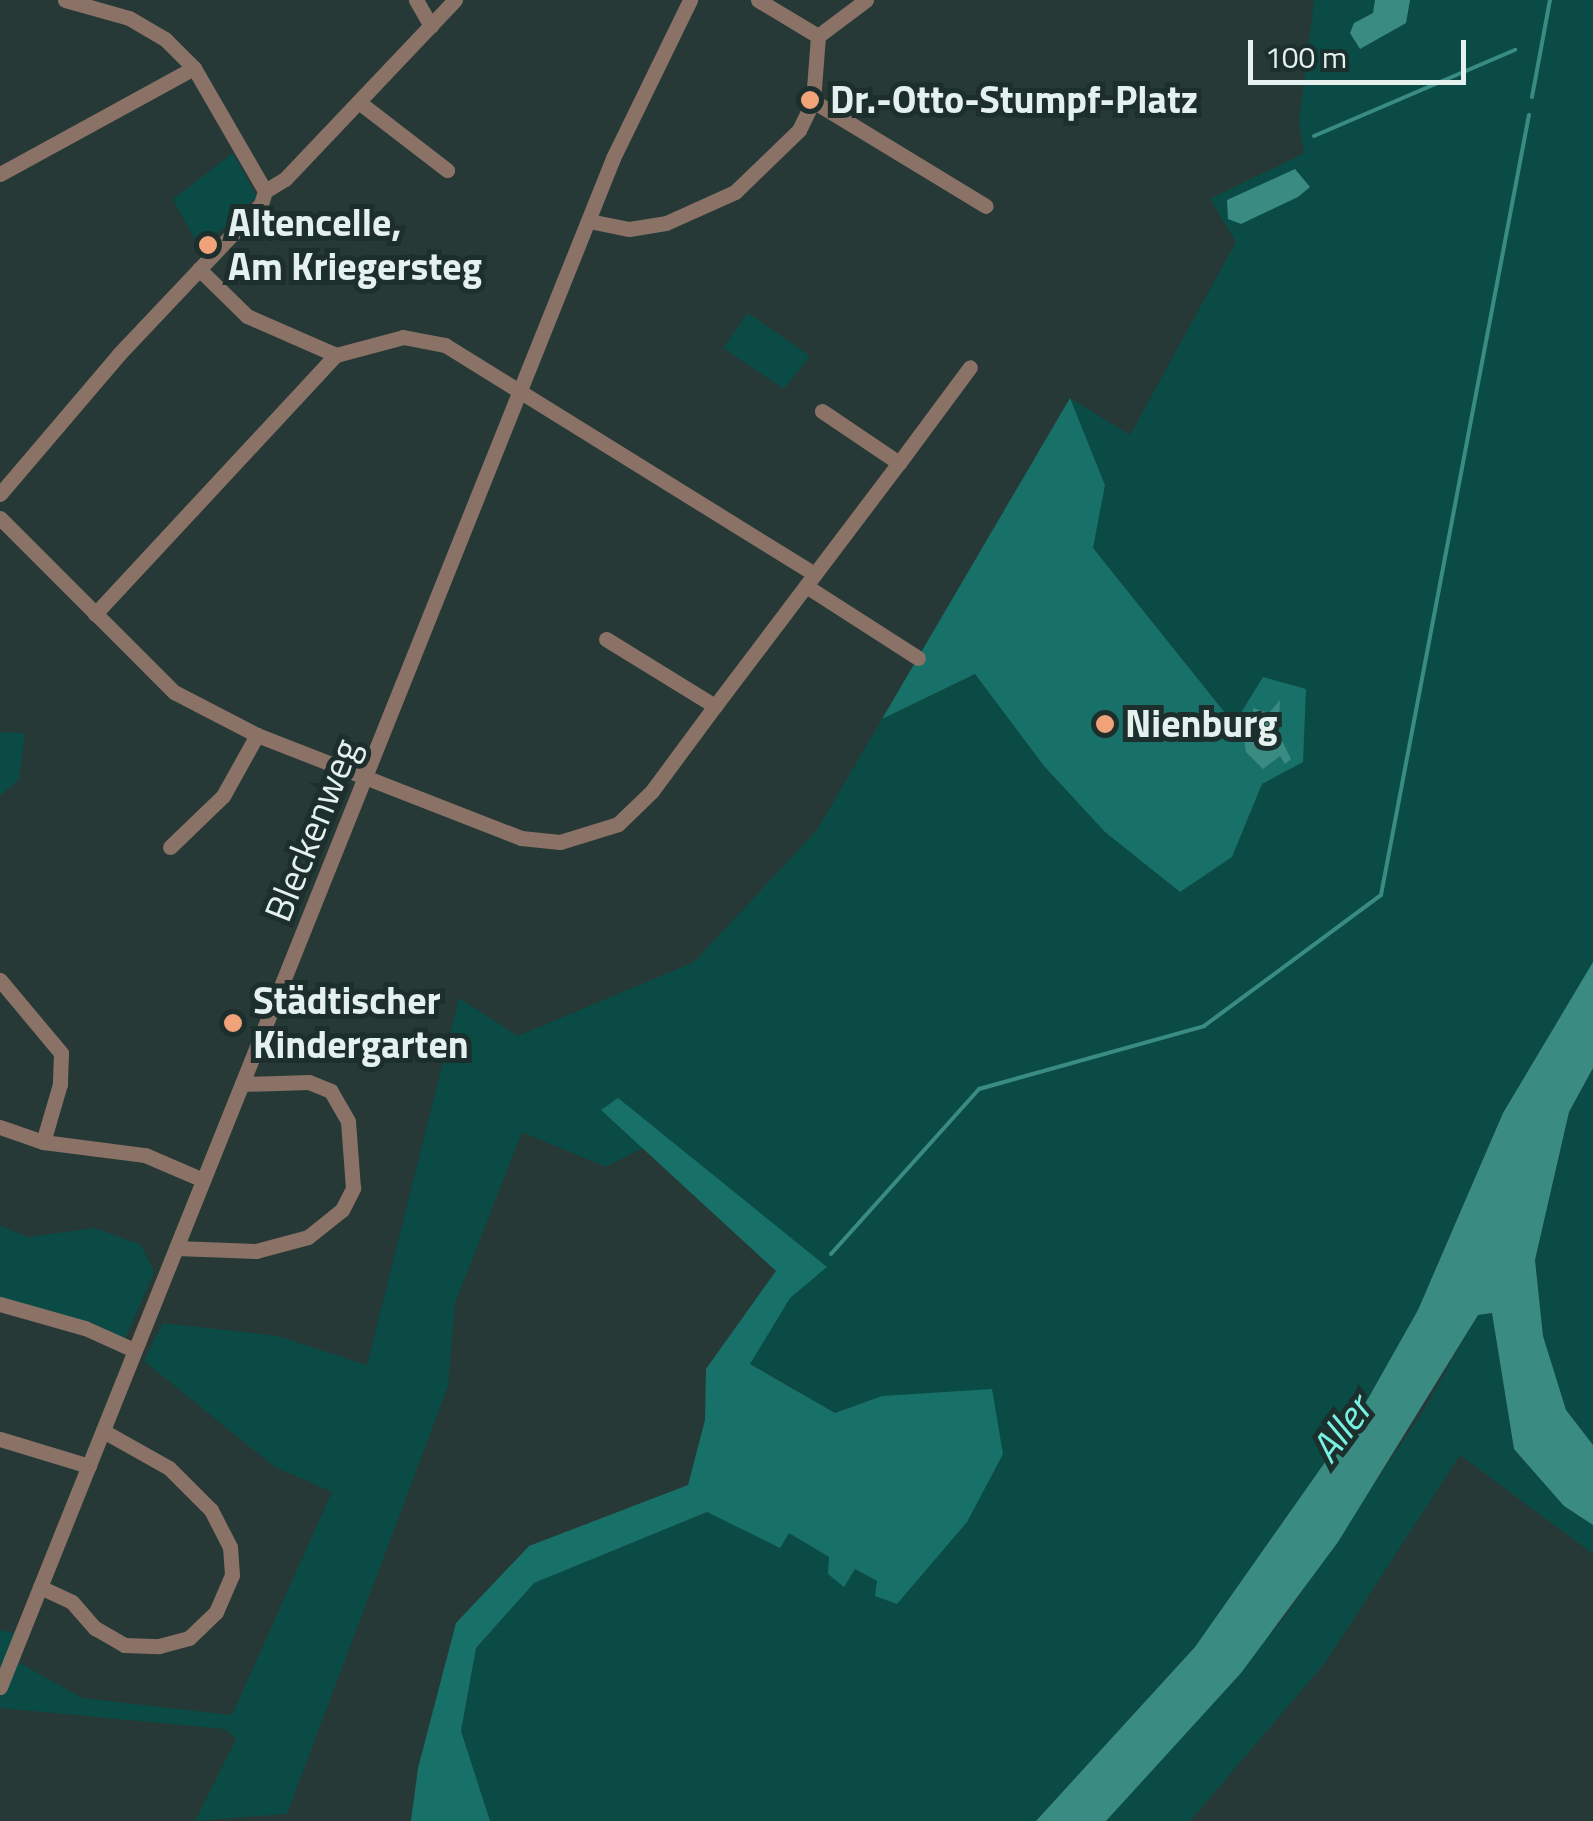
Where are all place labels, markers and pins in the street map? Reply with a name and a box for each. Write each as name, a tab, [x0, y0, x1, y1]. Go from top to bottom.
place label: Dr.-Otto-Stumpf-Platz	[830, 77, 1198, 123]
marker: Dr.-Otto-Stumpf-Platz	[799, 89, 821, 111]
place label: Altencelle, Am Kriegersteg	[228, 200, 482, 290]
marker: Altencelle, Am Kriegersteg	[197, 234, 219, 256]
place label: Nienburg	[1125, 701, 1278, 747]
marker: Nienburg	[1094, 713, 1116, 735]
place label: Städtischer Kindergarten	[253, 978, 469, 1068]
marker: Städtischer Kindergarten	[222, 1012, 244, 1034]

